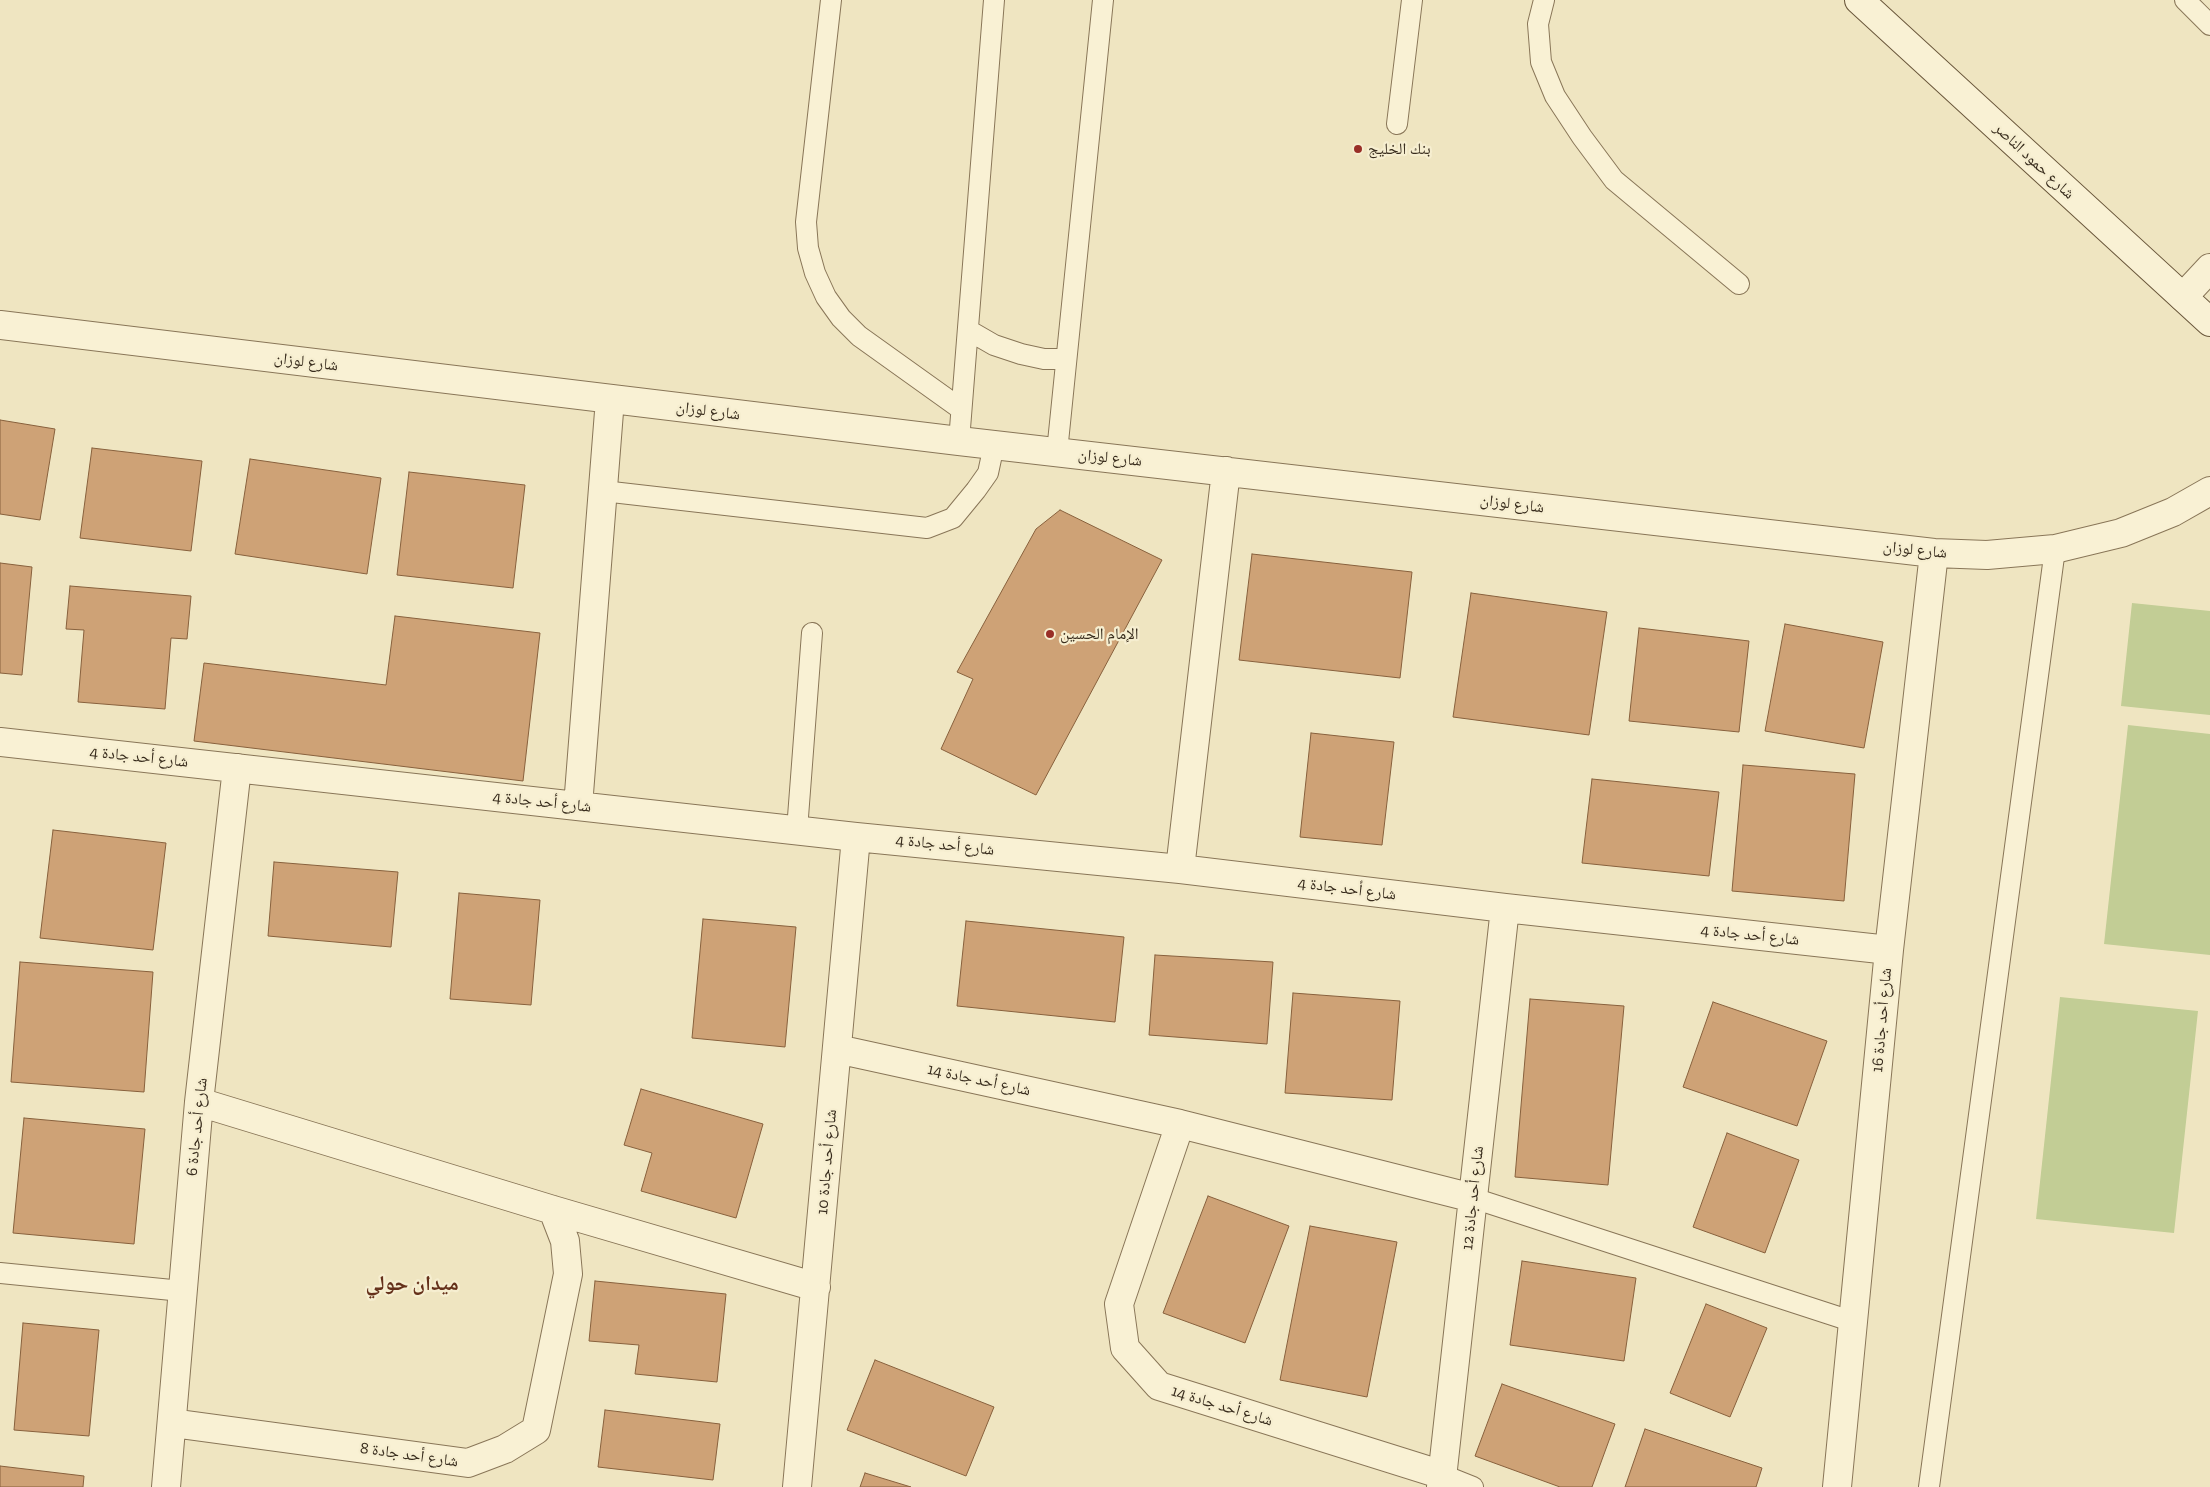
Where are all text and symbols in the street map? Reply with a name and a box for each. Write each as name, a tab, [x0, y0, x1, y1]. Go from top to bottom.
street label: شارع حمود الناصر	[1990, 119, 2078, 203]
place label: بنك الخليج	[1368, 139, 1431, 159]
marker: بنك الخليج	[1352, 143, 1364, 155]
street label: شارع لوزان	[273, 349, 339, 375]
street label: شارع لوزان	[675, 398, 741, 424]
street label: شارع لوزان	[1077, 445, 1143, 471]
street label: شارع لوزان	[1479, 491, 1545, 517]
street label: شارع لوزان	[1882, 537, 1948, 563]
place label: الإمام الحسين	[1060, 624, 1138, 644]
marker: الإمام الحسين	[1044, 628, 1056, 640]
street label: شارع أحد جادة 4	[89, 742, 189, 772]
street label: شارع أحد جادة 4	[492, 787, 592, 817]
street label: شارع أحد جادة 4	[895, 830, 995, 860]
street label: شارع أحد جادة 4	[1297, 873, 1397, 905]
street label: شارع أحد جادة 4	[1700, 920, 1800, 950]
street label: شارع أحد جادة 16	[1868, 967, 1896, 1073]
street label: شارع أحد جادة 14	[926, 1060, 1032, 1100]
street label: شارع أحد جادة 6	[182, 1077, 212, 1177]
street label: شارع أحد جادة 10	[813, 1109, 841, 1215]
street label: شارع أحد جادة 12	[1458, 1145, 1488, 1251]
district label: ميدان حولي	[365, 1271, 459, 1297]
street label: شارع أحد جادة 14	[1169, 1381, 1275, 1431]
street label: شارع أحد جادة 8	[359, 1439, 459, 1471]

